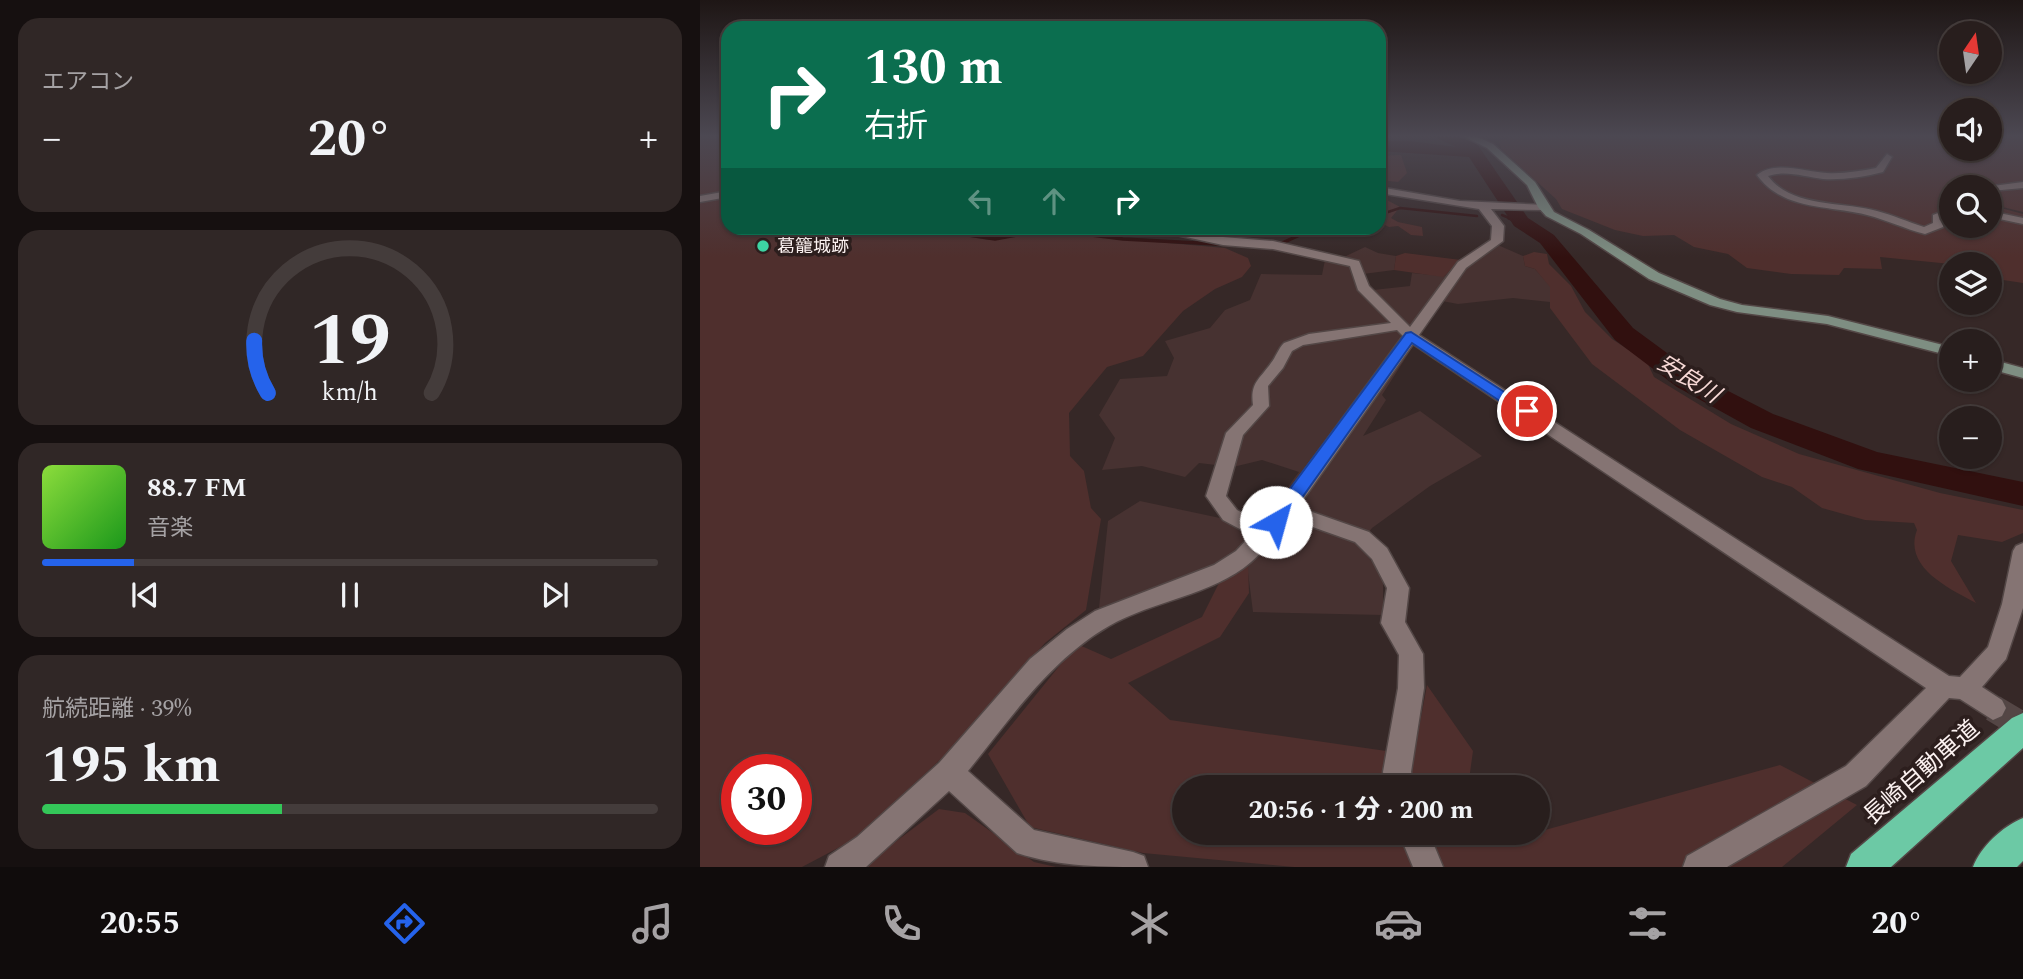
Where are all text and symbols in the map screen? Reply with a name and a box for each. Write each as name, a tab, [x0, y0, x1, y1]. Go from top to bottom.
north arrow	[1939, 21, 2002, 84]
map controls	[1939, 21, 2002, 469]
text: 130 m	[864, 31, 1003, 106]
icon: right	[749, 49, 840, 140]
text: エアコン	[42, 65, 134, 100]
button: sound	[1939, 98, 2002, 161]
text: 20°	[308, 100, 392, 179]
text: 右折	[864, 102, 928, 151]
text: −	[42, 110, 61, 168]
text: +	[639, 110, 658, 168]
button: search	[1939, 175, 2002, 238]
icon: left	[962, 182, 1000, 220]
icon: ahead	[1035, 182, 1073, 220]
icon: right	[1108, 182, 1146, 220]
place label: 葛籠城跡	[777, 233, 849, 260]
marker: 葛籠城跡	[755, 238, 771, 254]
button: layers	[1939, 252, 2002, 315]
text: 19	[309, 287, 391, 398]
button: +	[1939, 329, 2002, 392]
water label: 安良川	[1650, 346, 1729, 414]
text: km/h	[322, 374, 378, 412]
pin	[1497, 381, 1557, 441]
icon: arrive	[1508, 392, 1546, 430]
button: −	[1939, 406, 2002, 469]
text: 88.7 FM	[147, 468, 247, 508]
position arrow	[1239, 485, 1313, 559]
text: 音楽	[147, 511, 193, 546]
icon: previous	[126, 576, 164, 614]
icon: pause	[331, 576, 369, 614]
icon: next	[536, 576, 574, 614]
text: 航続距離 · 39%	[42, 692, 192, 727]
street label: 長崎自動車道	[1856, 712, 1988, 834]
text: 195 km	[42, 726, 221, 805]
speed limit sign: 30	[721, 754, 812, 845]
text: 20:56 · 1 分 · 200 m	[1248, 790, 1474, 830]
text: 20:55	[100, 899, 180, 948]
icon: directions	[380, 899, 429, 948]
icon: music	[628, 899, 677, 948]
icon: phone	[877, 899, 926, 948]
icon: climate	[1125, 899, 1174, 948]
icon: car	[1374, 899, 1423, 948]
icon: filters	[1623, 899, 1672, 948]
text: 20°	[1871, 899, 1923, 948]

